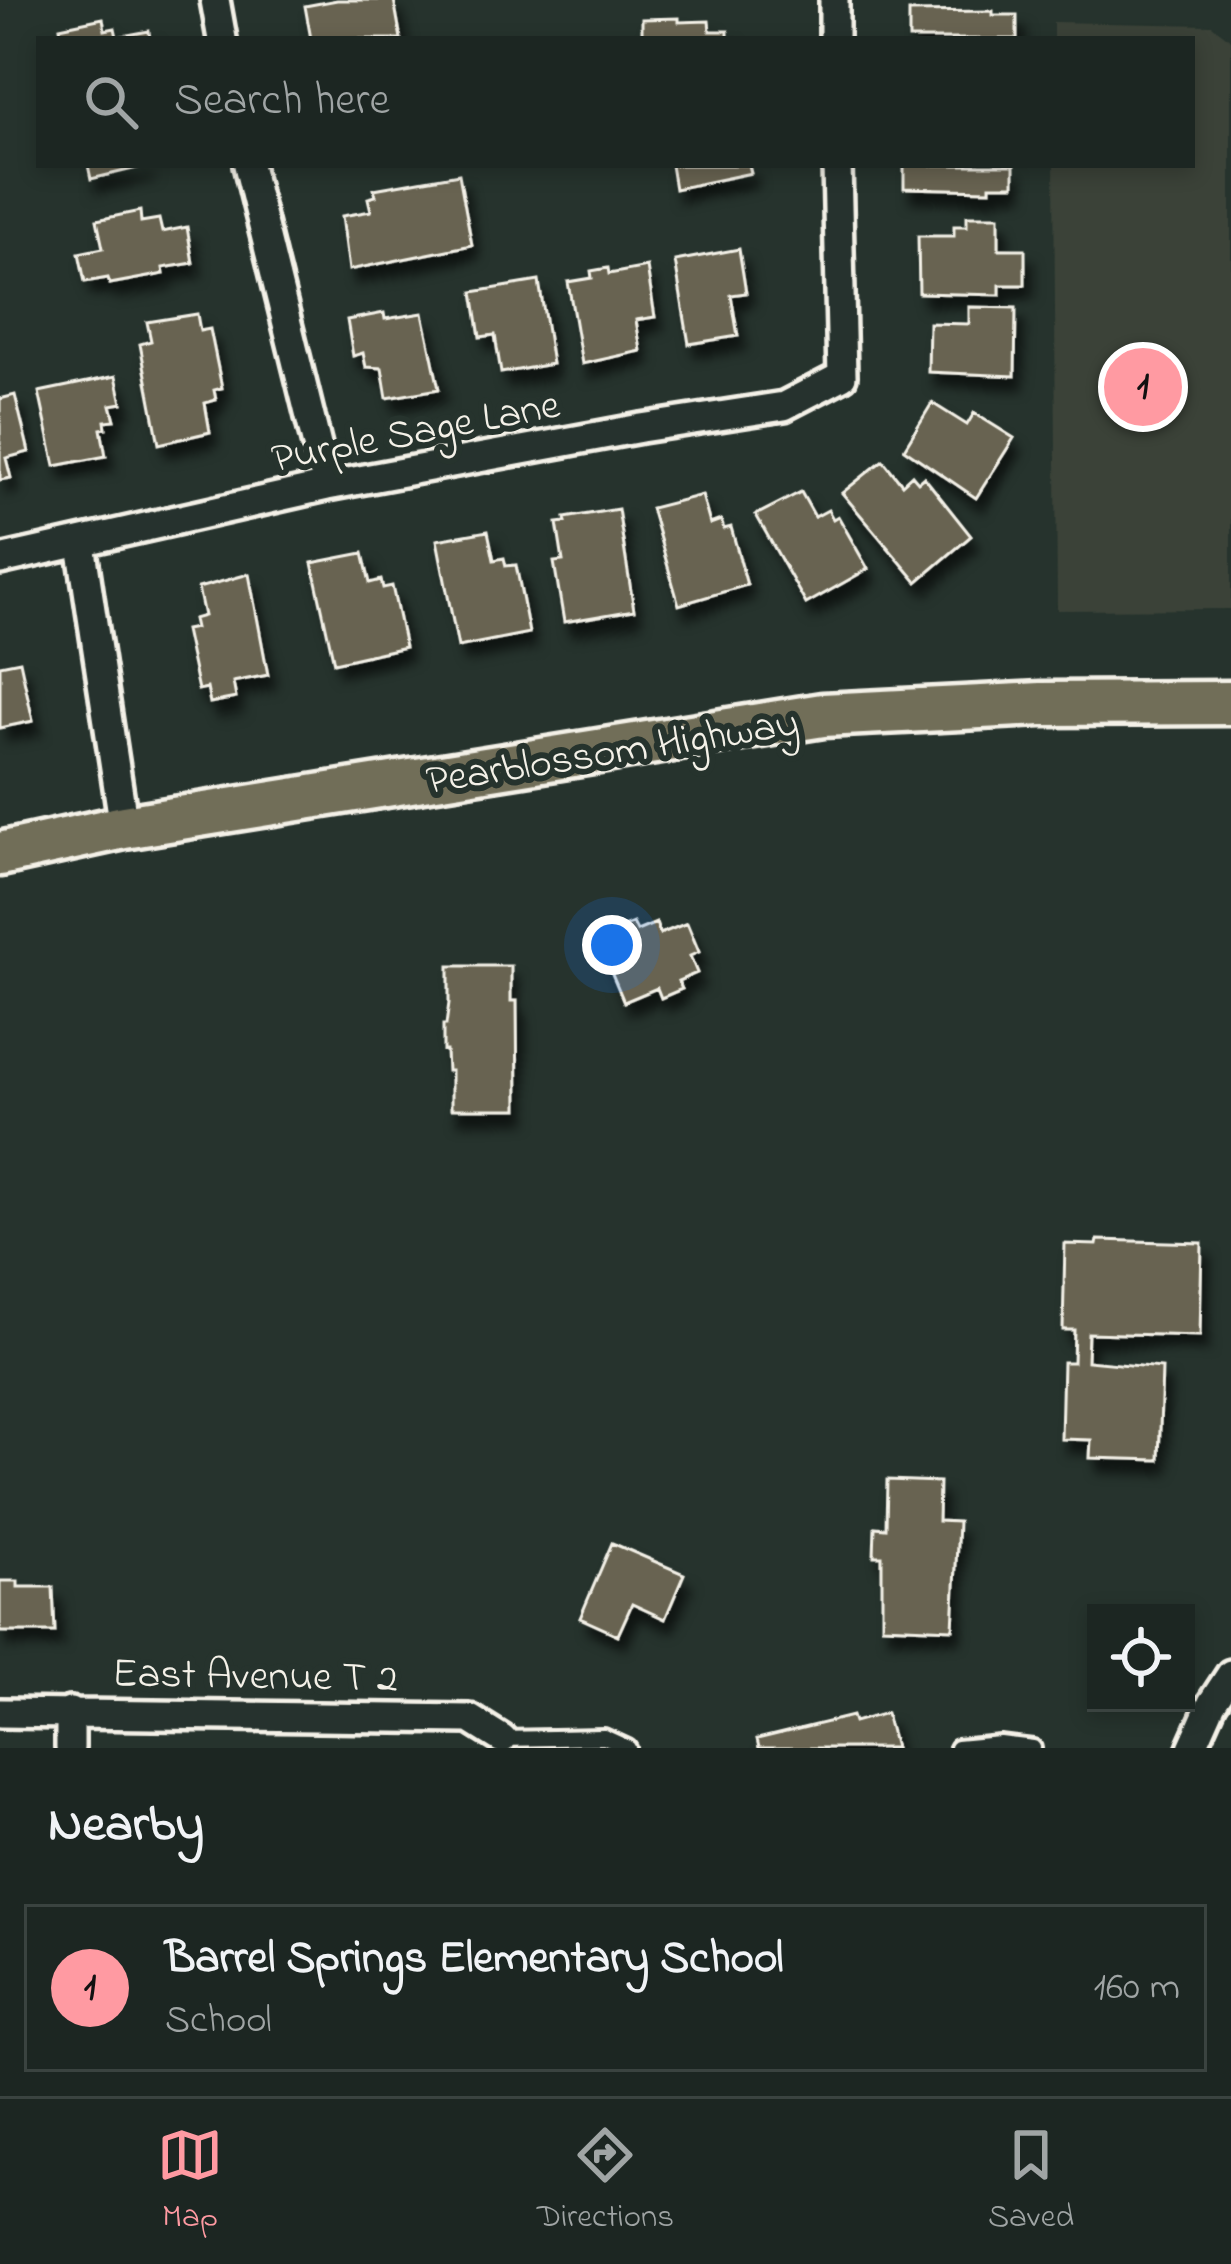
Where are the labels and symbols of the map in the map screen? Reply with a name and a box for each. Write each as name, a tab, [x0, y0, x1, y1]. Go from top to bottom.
pin: 1	[1104, 342, 1182, 432]
street label: Purple Sage Lane	[267, 376, 565, 491]
street label: Pearblossom Highway	[422, 694, 803, 813]
your location	[582, 915, 642, 975]
street label: East Avenue T 2	[112, 1645, 398, 1710]

